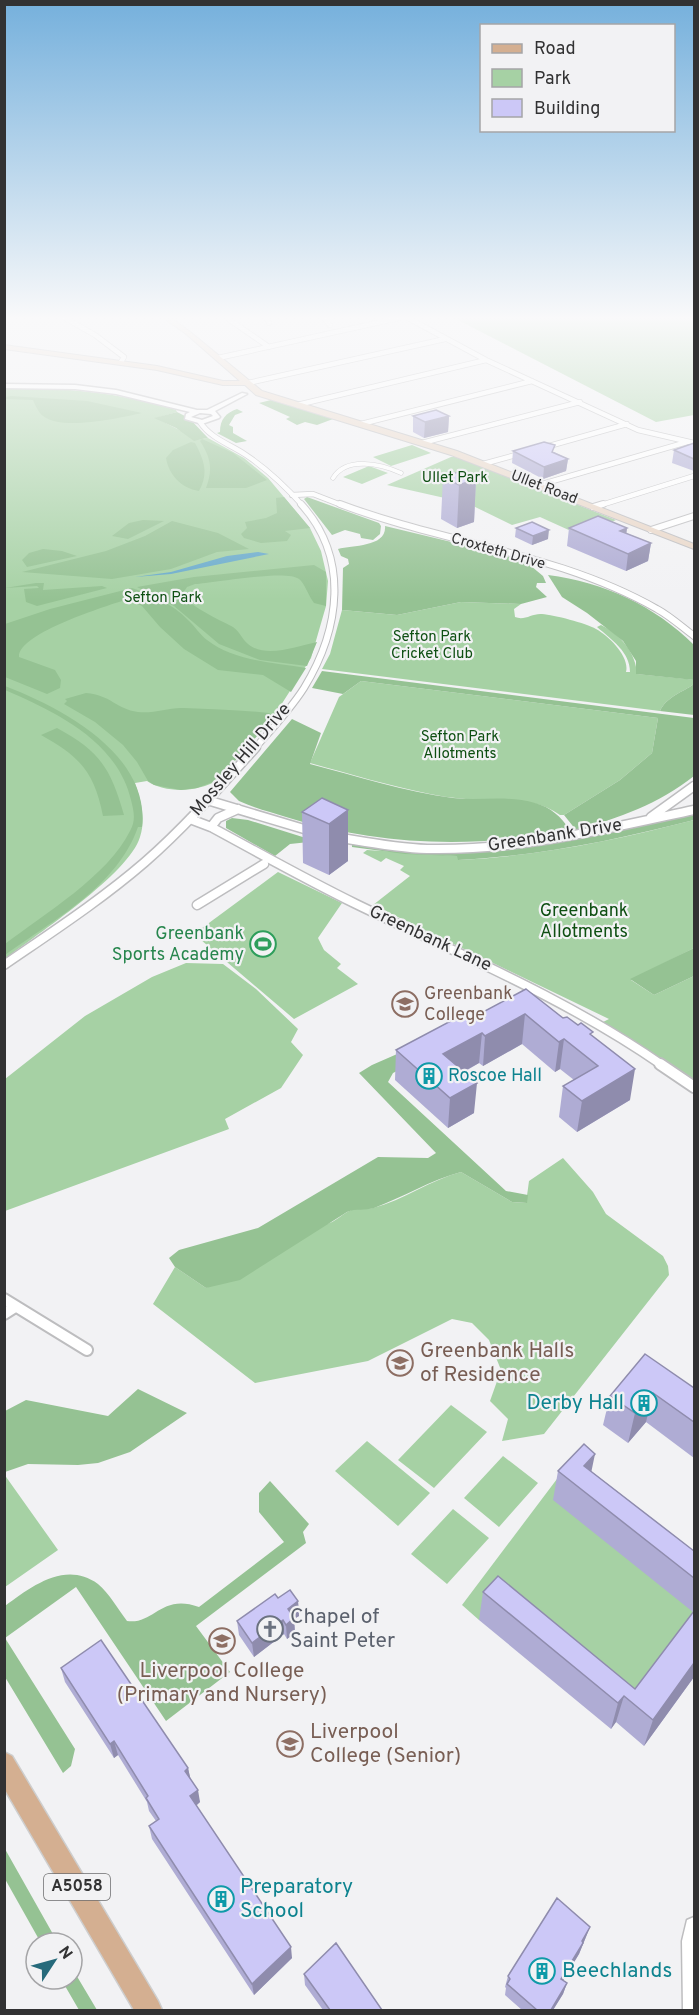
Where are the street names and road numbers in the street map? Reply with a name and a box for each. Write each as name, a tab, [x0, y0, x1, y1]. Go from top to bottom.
street label: Ullet Road	[508, 467, 580, 509]
street label: Croxteth Drive	[449, 529, 547, 575]
street label: Mossley Hill Drive	[186, 699, 296, 821]
street label: Greenbank Drive	[486, 814, 624, 858]
street label: Greenbank Lane	[365, 901, 495, 977]
road number: A5058	[44, 1874, 110, 1900]

